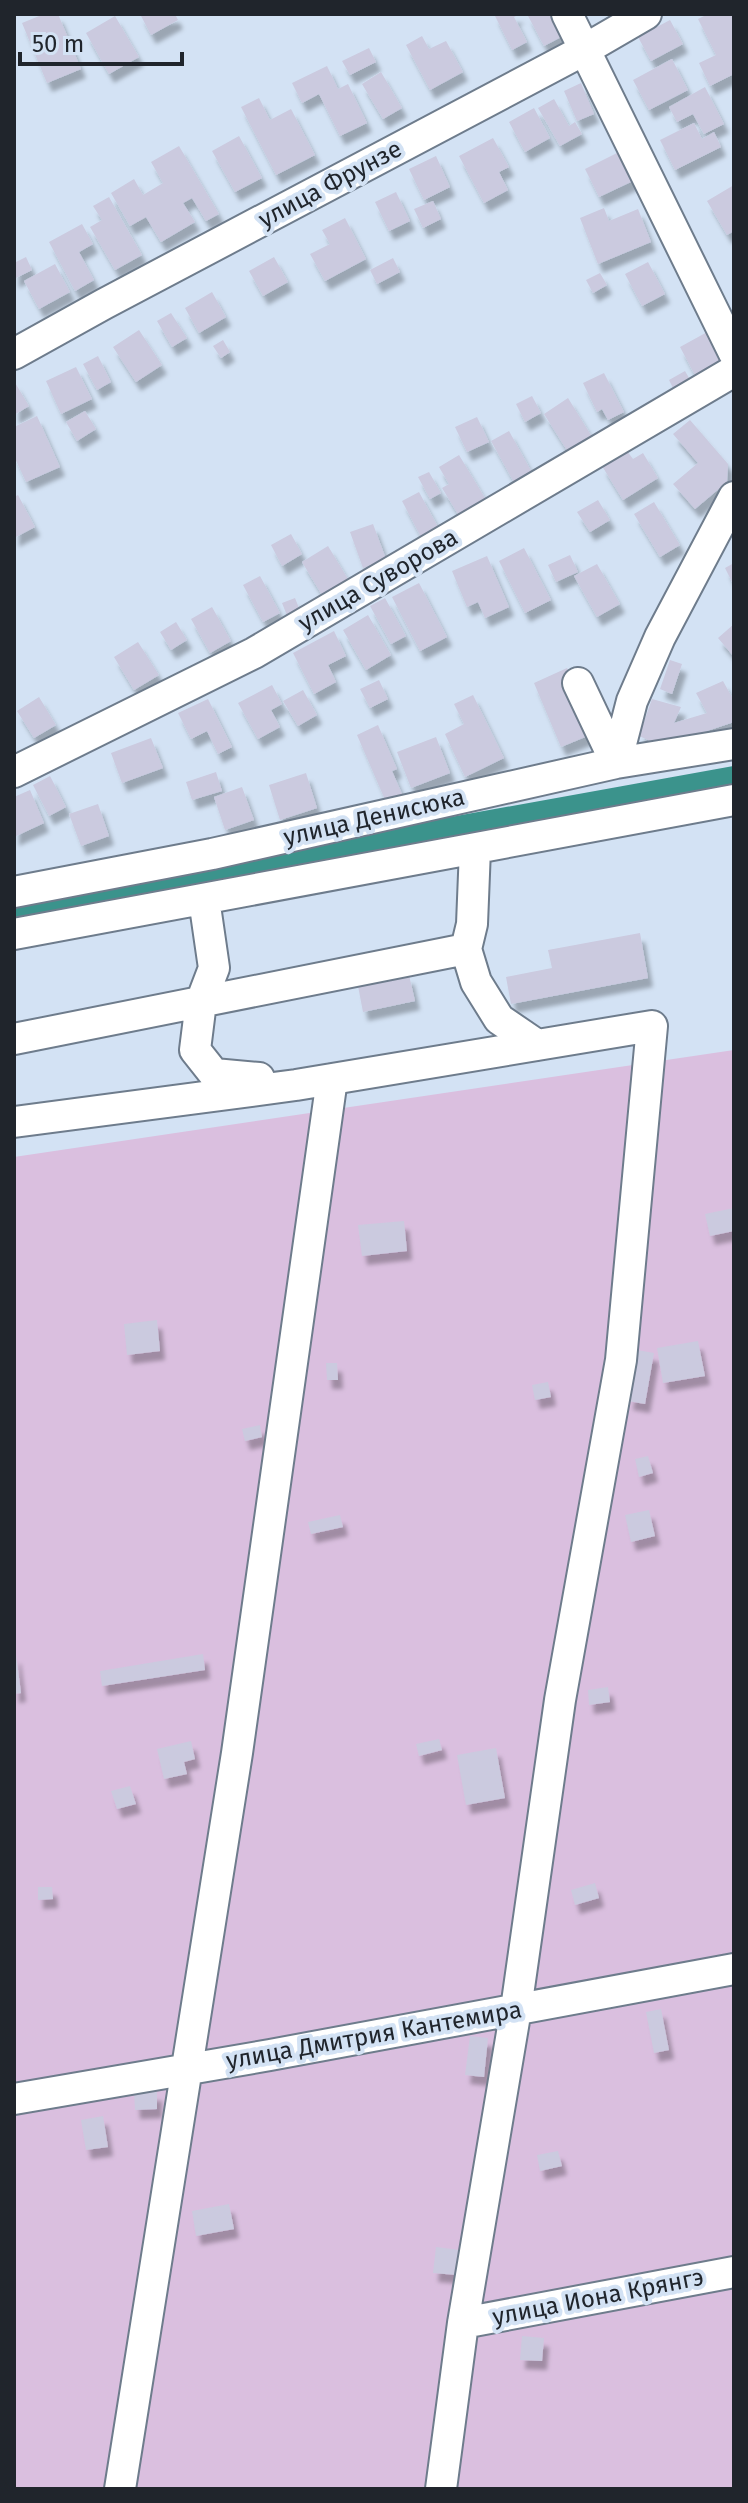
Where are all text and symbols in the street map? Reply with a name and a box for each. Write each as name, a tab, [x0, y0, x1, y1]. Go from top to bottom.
scale bar	[20, 16, 182, 66]
text: 50 m	[32, 30, 84, 58]
street label: улица Фрунзе	[254, 135, 406, 233]
street label: улица Суворова	[293, 523, 463, 637]
street label: улица Денисюка	[281, 783, 467, 851]
street label: улица Дмитрия Кантемира	[224, 1995, 524, 2075]
street label: улица Иона Крянгэ	[490, 2263, 706, 2331]

